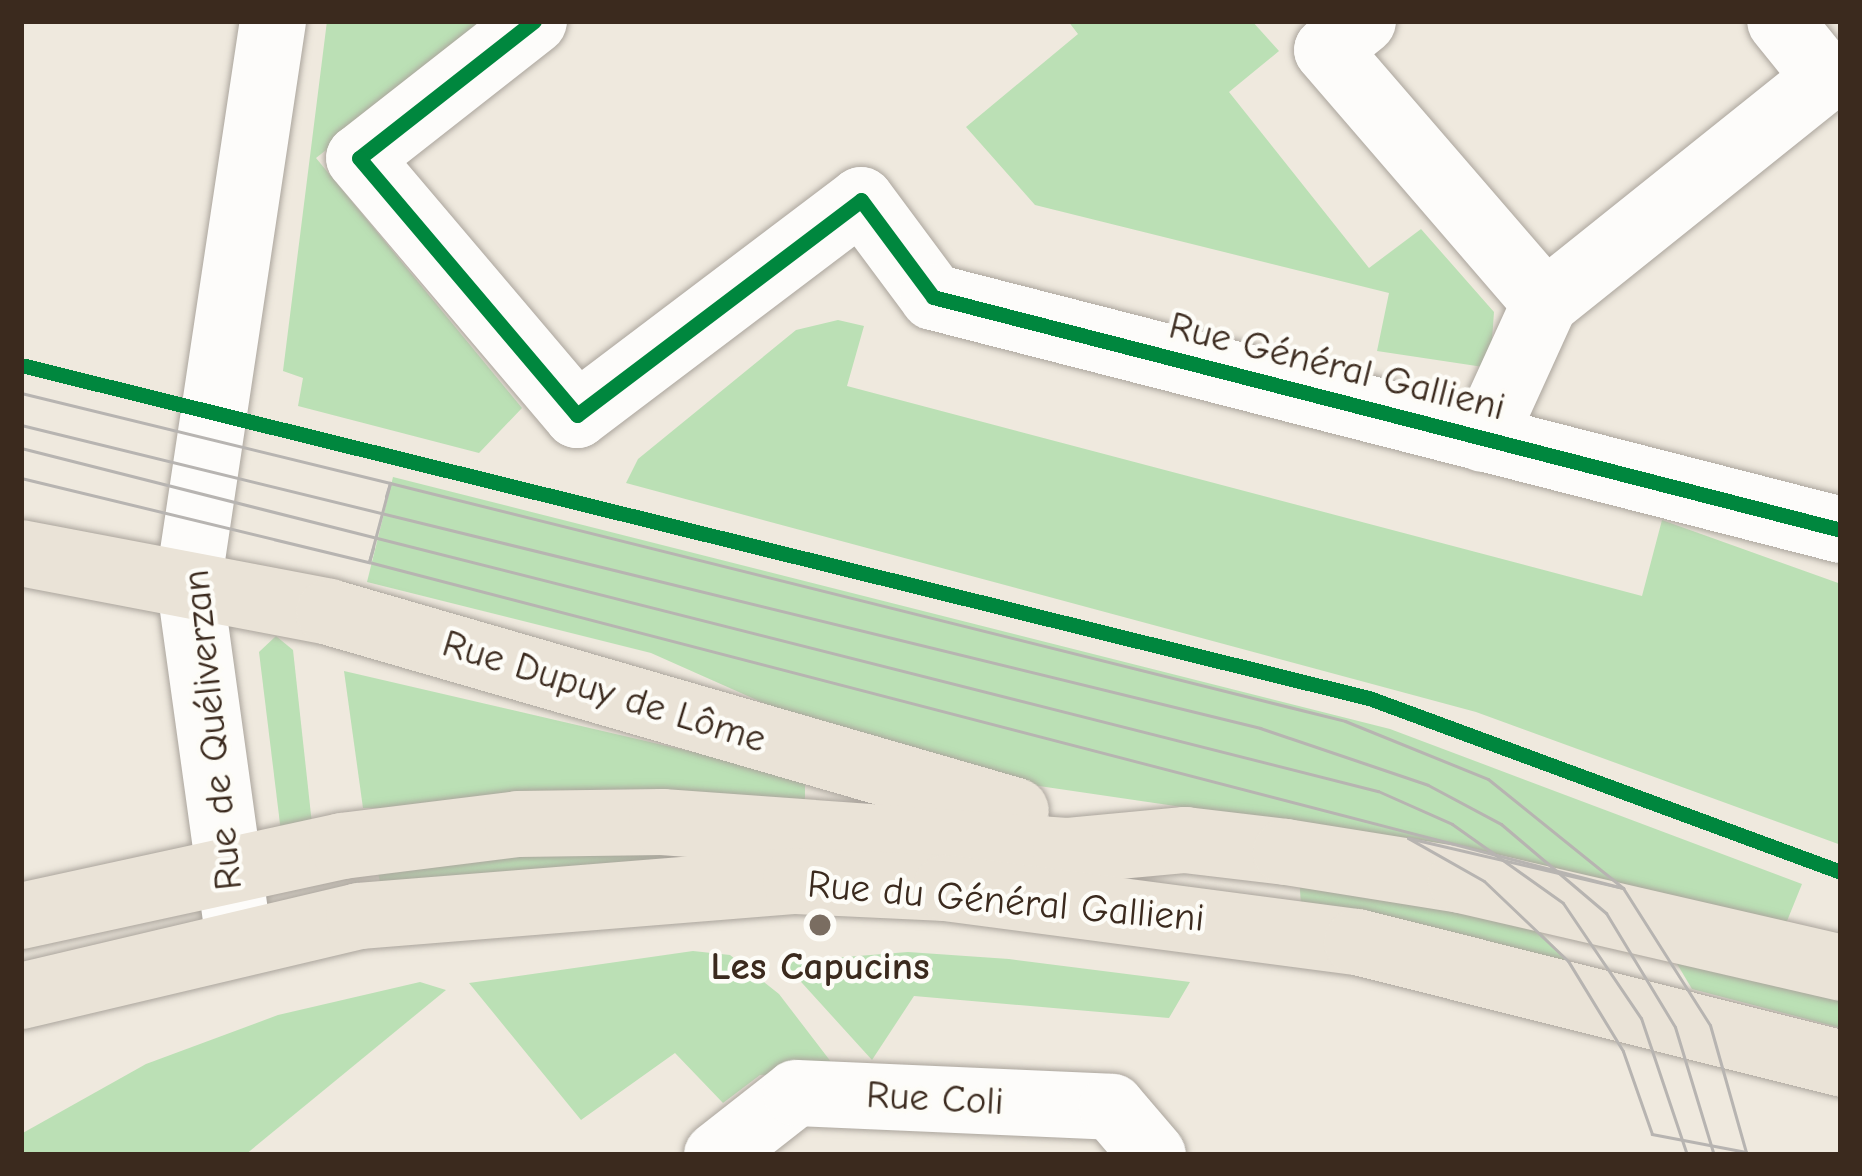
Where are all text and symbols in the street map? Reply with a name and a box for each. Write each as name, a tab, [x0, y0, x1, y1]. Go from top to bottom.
street label: Rue Général Gallieni	[1164, 303, 1510, 431]
street label: Rue de Quéliverzan	[173, 568, 253, 892]
street label: Rue Dupuy de Lôme	[437, 621, 771, 763]
street label: Rue du Général Gallieni	[806, 861, 1206, 943]
marker: Les Capucins	[807, 912, 833, 938]
place label: Les Capucins	[711, 944, 929, 990]
street label: Rue Coli	[865, 1072, 1005, 1126]

